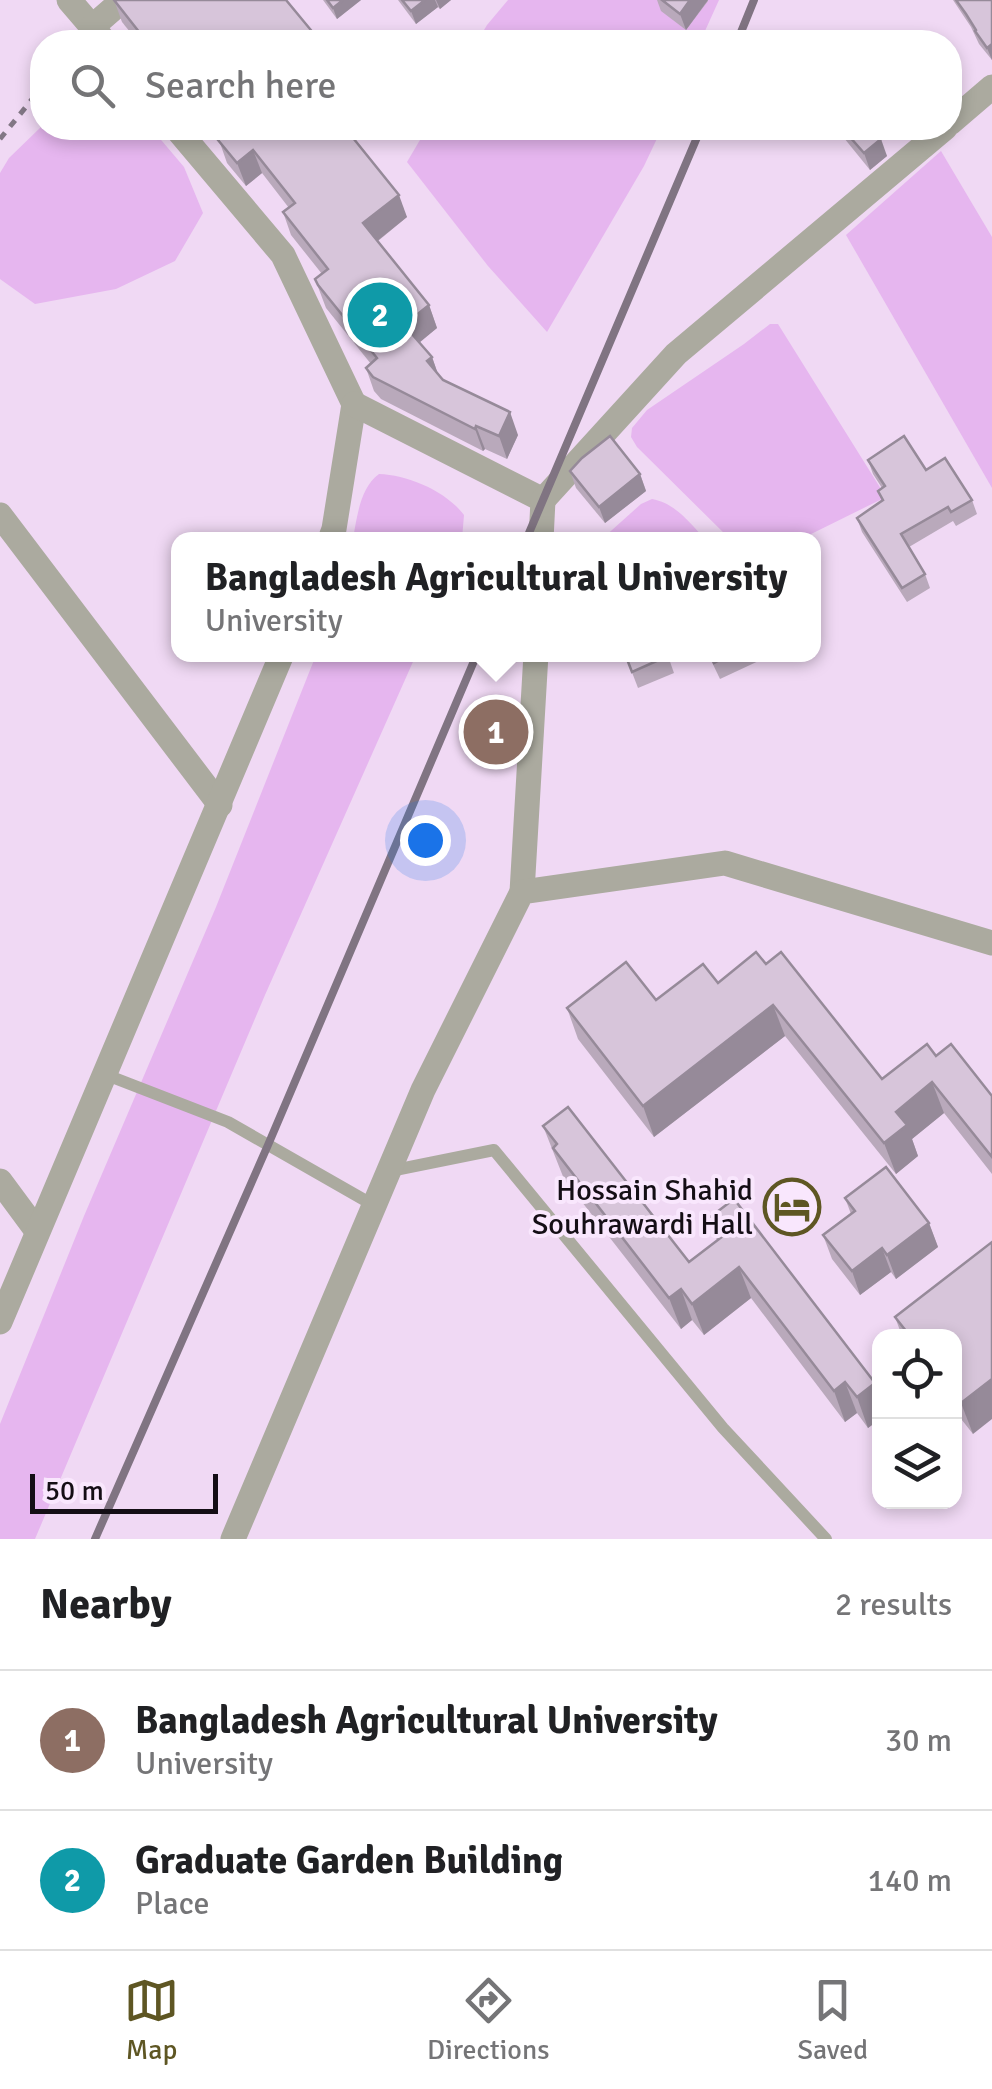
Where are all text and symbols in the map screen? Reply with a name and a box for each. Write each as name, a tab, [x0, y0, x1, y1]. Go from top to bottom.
search box	[30, 30, 962, 140]
icon: search	[65, 58, 120, 113]
text: Search here	[145, 62, 337, 109]
pin: 2	[348, 278, 412, 352]
popup	[171, 532, 821, 662]
text: Bangladesh Agricultural University	[205, 554, 787, 601]
text: University	[205, 601, 343, 640]
pin: 1	[464, 694, 528, 770]
your location	[400, 815, 451, 866]
place label: Hossain Shahid Souhrawardi Hall	[532, 1172, 753, 1243]
hotel icon: Hossain Shahid Souhrawardi Hall	[762, 1177, 822, 1237]
map controls	[872, 1329, 962, 1509]
button: locate	[872, 1329, 962, 1419]
button: layers	[872, 1419, 962, 1509]
scale bar	[30, 1469, 218, 1514]
text: 50 m	[45, 1474, 104, 1508]
text: Nearby	[40, 1579, 172, 1630]
text: 2 results	[835, 1585, 952, 1624]
text: Bangladesh Agricultural University	[135, 1697, 718, 1744]
text: 1	[64, 1721, 81, 1760]
text: 30 m	[885, 1721, 952, 1760]
text: University	[135, 1744, 273, 1783]
text: Graduate Garden Building	[135, 1837, 563, 1884]
text: 2	[64, 1861, 81, 1900]
text: 140 m	[868, 1861, 952, 1900]
text: Place	[135, 1884, 210, 1923]
tab: Map	[124, 1973, 179, 2067]
tab: Directions	[427, 1973, 549, 2067]
tab: Saved	[797, 1973, 868, 2067]

